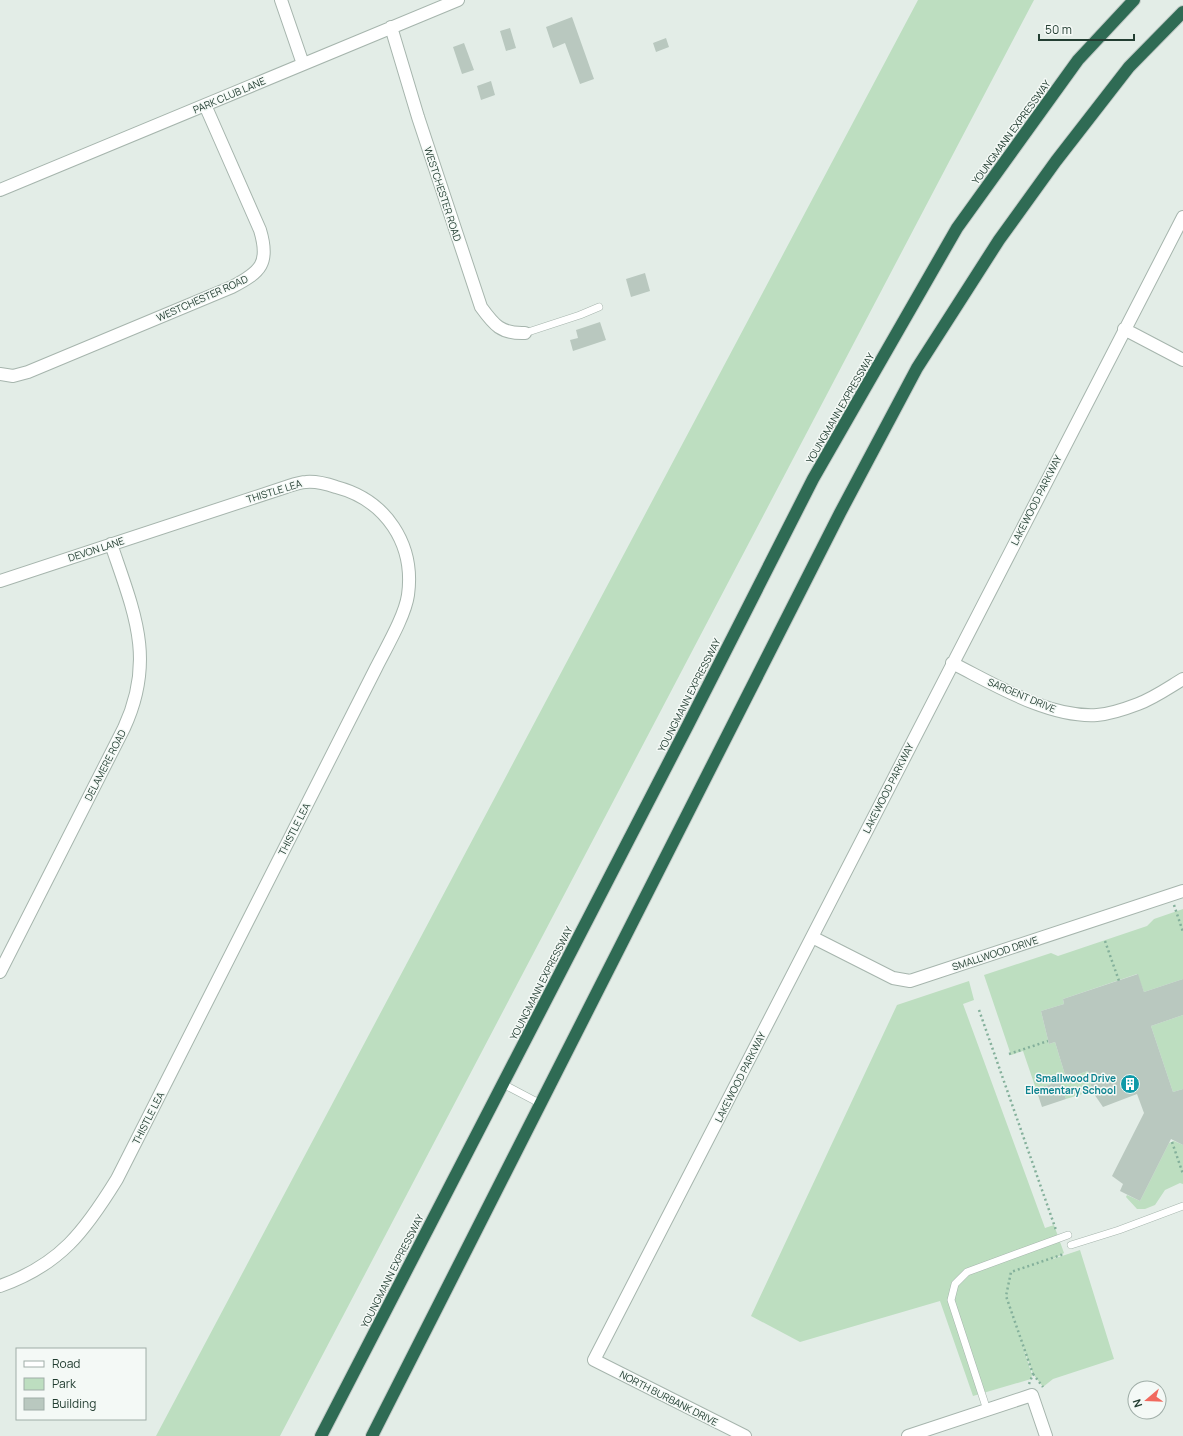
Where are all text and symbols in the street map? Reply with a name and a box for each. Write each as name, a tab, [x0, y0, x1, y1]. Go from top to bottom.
scale bar	[1039, 16, 1134, 42]
text: 50 m	[1045, 21, 1072, 38]
street label: PARK CLUB LANE	[191, 73, 268, 117]
street label: YOUNGMANN EXPRESSWAY	[968, 77, 1054, 187]
street label: WESTCHESTER ROAD	[421, 145, 465, 243]
street label: WESTCHESTER ROAD	[154, 271, 250, 325]
street label: YOUNGMANN EXPRESSWAY	[803, 350, 878, 466]
street label: LAKEWOOD PARKWAY	[1007, 452, 1065, 547]
street label: THISTLE LEA	[245, 476, 304, 506]
street label: DEVON LANE	[66, 533, 126, 565]
street label: YOUNGMANN EXPRESSWAY	[654, 636, 724, 754]
street label: SARGENT DRIVE	[986, 674, 1059, 716]
street label: DELAMERE ROAD	[81, 727, 129, 803]
street label: LAKEWOOD PARKWAY	[859, 740, 917, 835]
street label: THISTLE LEA	[275, 800, 314, 858]
street label: YOUNGMANN EXPRESSWAY	[506, 924, 576, 1042]
street label: SMALLWOOD DRIVE	[950, 932, 1040, 974]
street label: LAKEWOOD PARKWAY	[711, 1029, 769, 1124]
place label: Smallwood Drive Elementary School	[1025, 1071, 1116, 1097]
building icon: Smallwood Drive Elementary School	[1119, 1073, 1141, 1095]
street label: THISTLE LEA	[129, 1089, 168, 1147]
street label: YOUNGMANN EXPRESSWAY	[357, 1212, 427, 1330]
legend	[16, 1348, 146, 1420]
text: Road	[52, 1355, 80, 1372]
street label: NORTH BURBANK DRIVE	[617, 1367, 721, 1429]
text: Park	[52, 1375, 77, 1392]
north arrow	[1127, 1380, 1167, 1420]
text: Building	[52, 1395, 96, 1412]
text: N	[1129, 1397, 1145, 1410]

